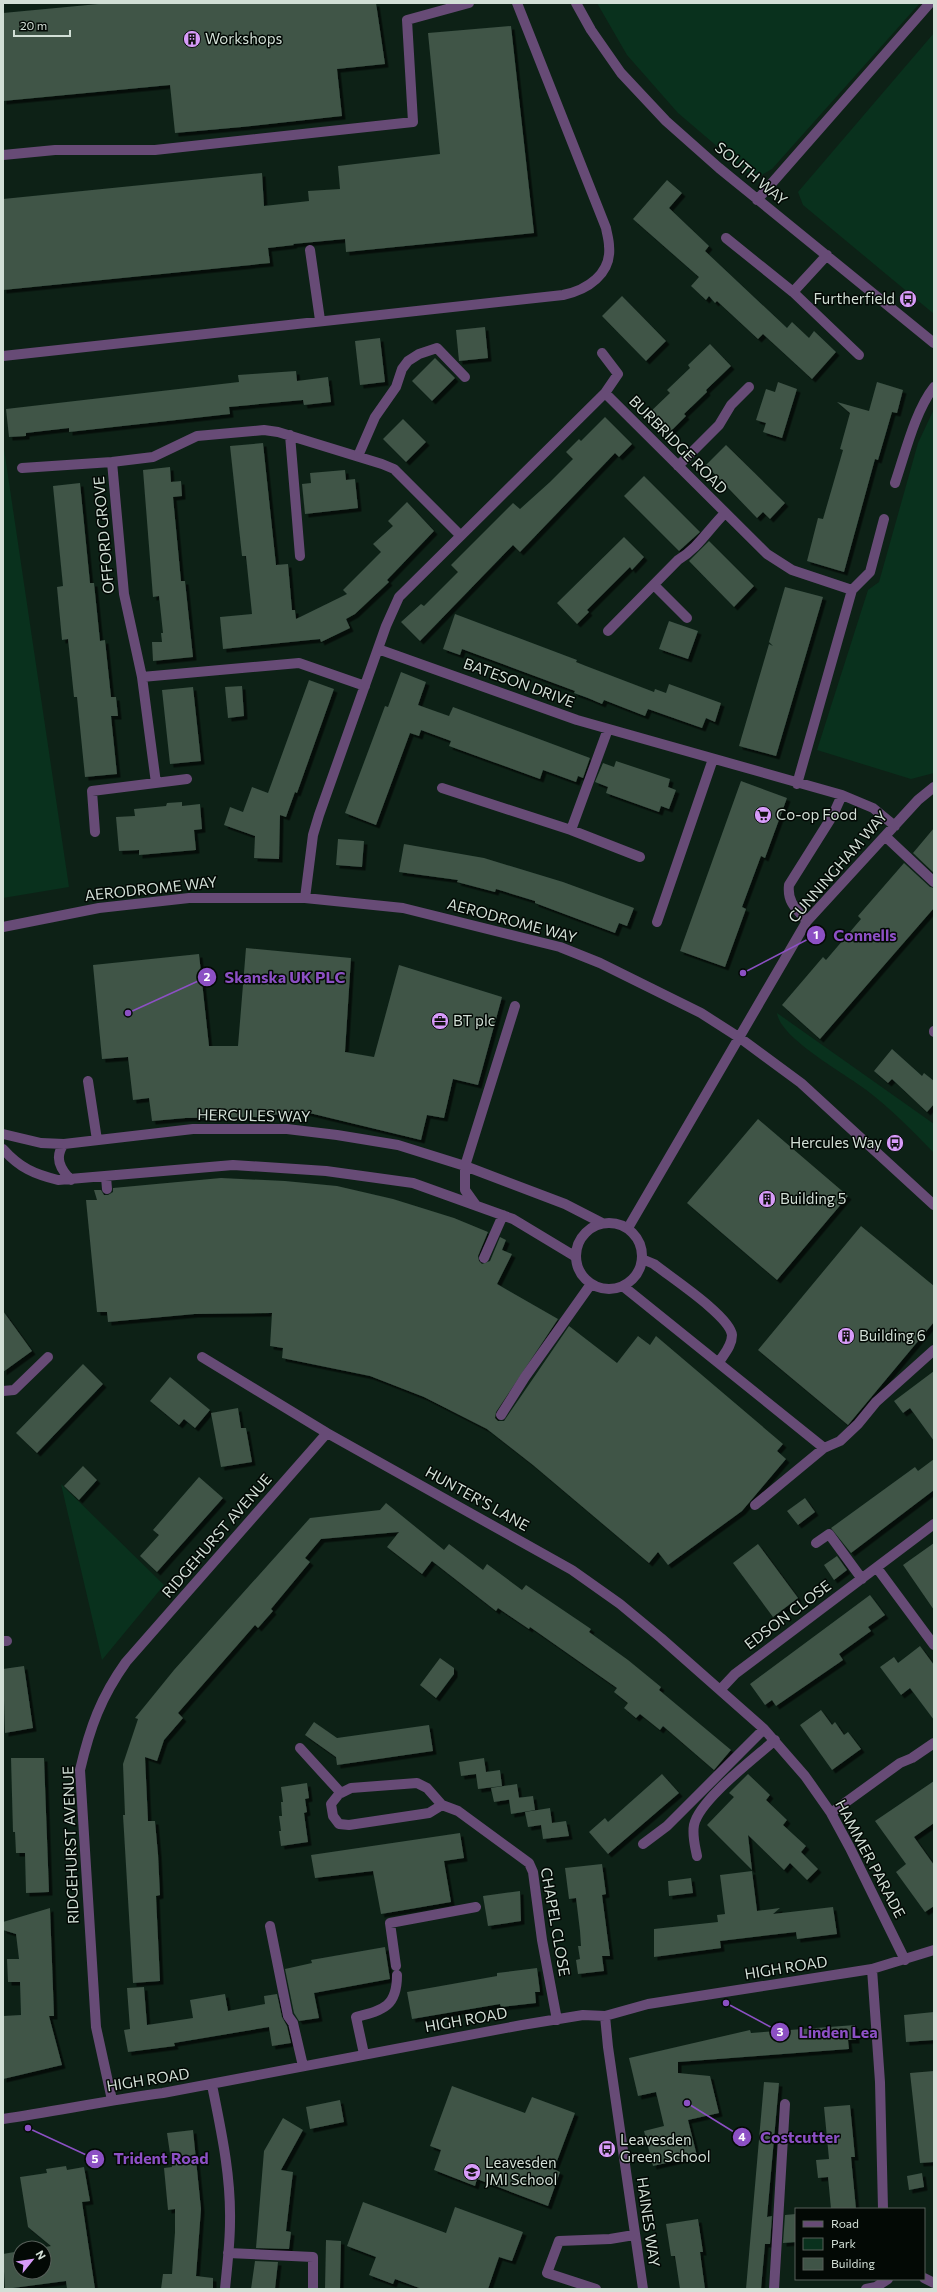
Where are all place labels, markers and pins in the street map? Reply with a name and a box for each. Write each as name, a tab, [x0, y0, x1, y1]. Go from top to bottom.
building icon: Workshops	[182, 29, 202, 49]
place label: Workshops	[205, 29, 282, 47]
place label: Furtherfield	[813, 289, 895, 307]
bus stop icon: Furtherfield	[898, 289, 918, 309]
supermarket icon: Co-op Food	[753, 805, 773, 825]
place label: Co-op Food	[776, 805, 857, 823]
callout: Connells	[806, 921, 905, 949]
callout: Skanska UK PLC	[197, 963, 353, 991]
office icon: BT plc	[430, 1011, 450, 1031]
place label: BT plc	[453, 1011, 495, 1029]
place label: Hercules Way	[790, 1133, 882, 1151]
bus stop icon: Hercules Way	[885, 1133, 905, 1153]
building icon: Building 5	[757, 1189, 777, 1209]
place label: Building 5	[780, 1189, 846, 1207]
building icon: Building 6	[836, 1326, 856, 1346]
place label: Building 6	[859, 1326, 926, 1344]
callout: Linden Lea	[770, 2018, 886, 2046]
callout: Costcutter	[732, 2123, 848, 2151]
place label: Leavesden Green School	[620, 2130, 711, 2165]
bus stop icon: Leavesden Green School	[597, 2139, 617, 2159]
callout: Trident Road	[85, 2145, 216, 2173]
place label: Leavesden JMI School	[485, 2153, 557, 2188]
school or university icon: Leavesden JMI School	[462, 2162, 482, 2182]

